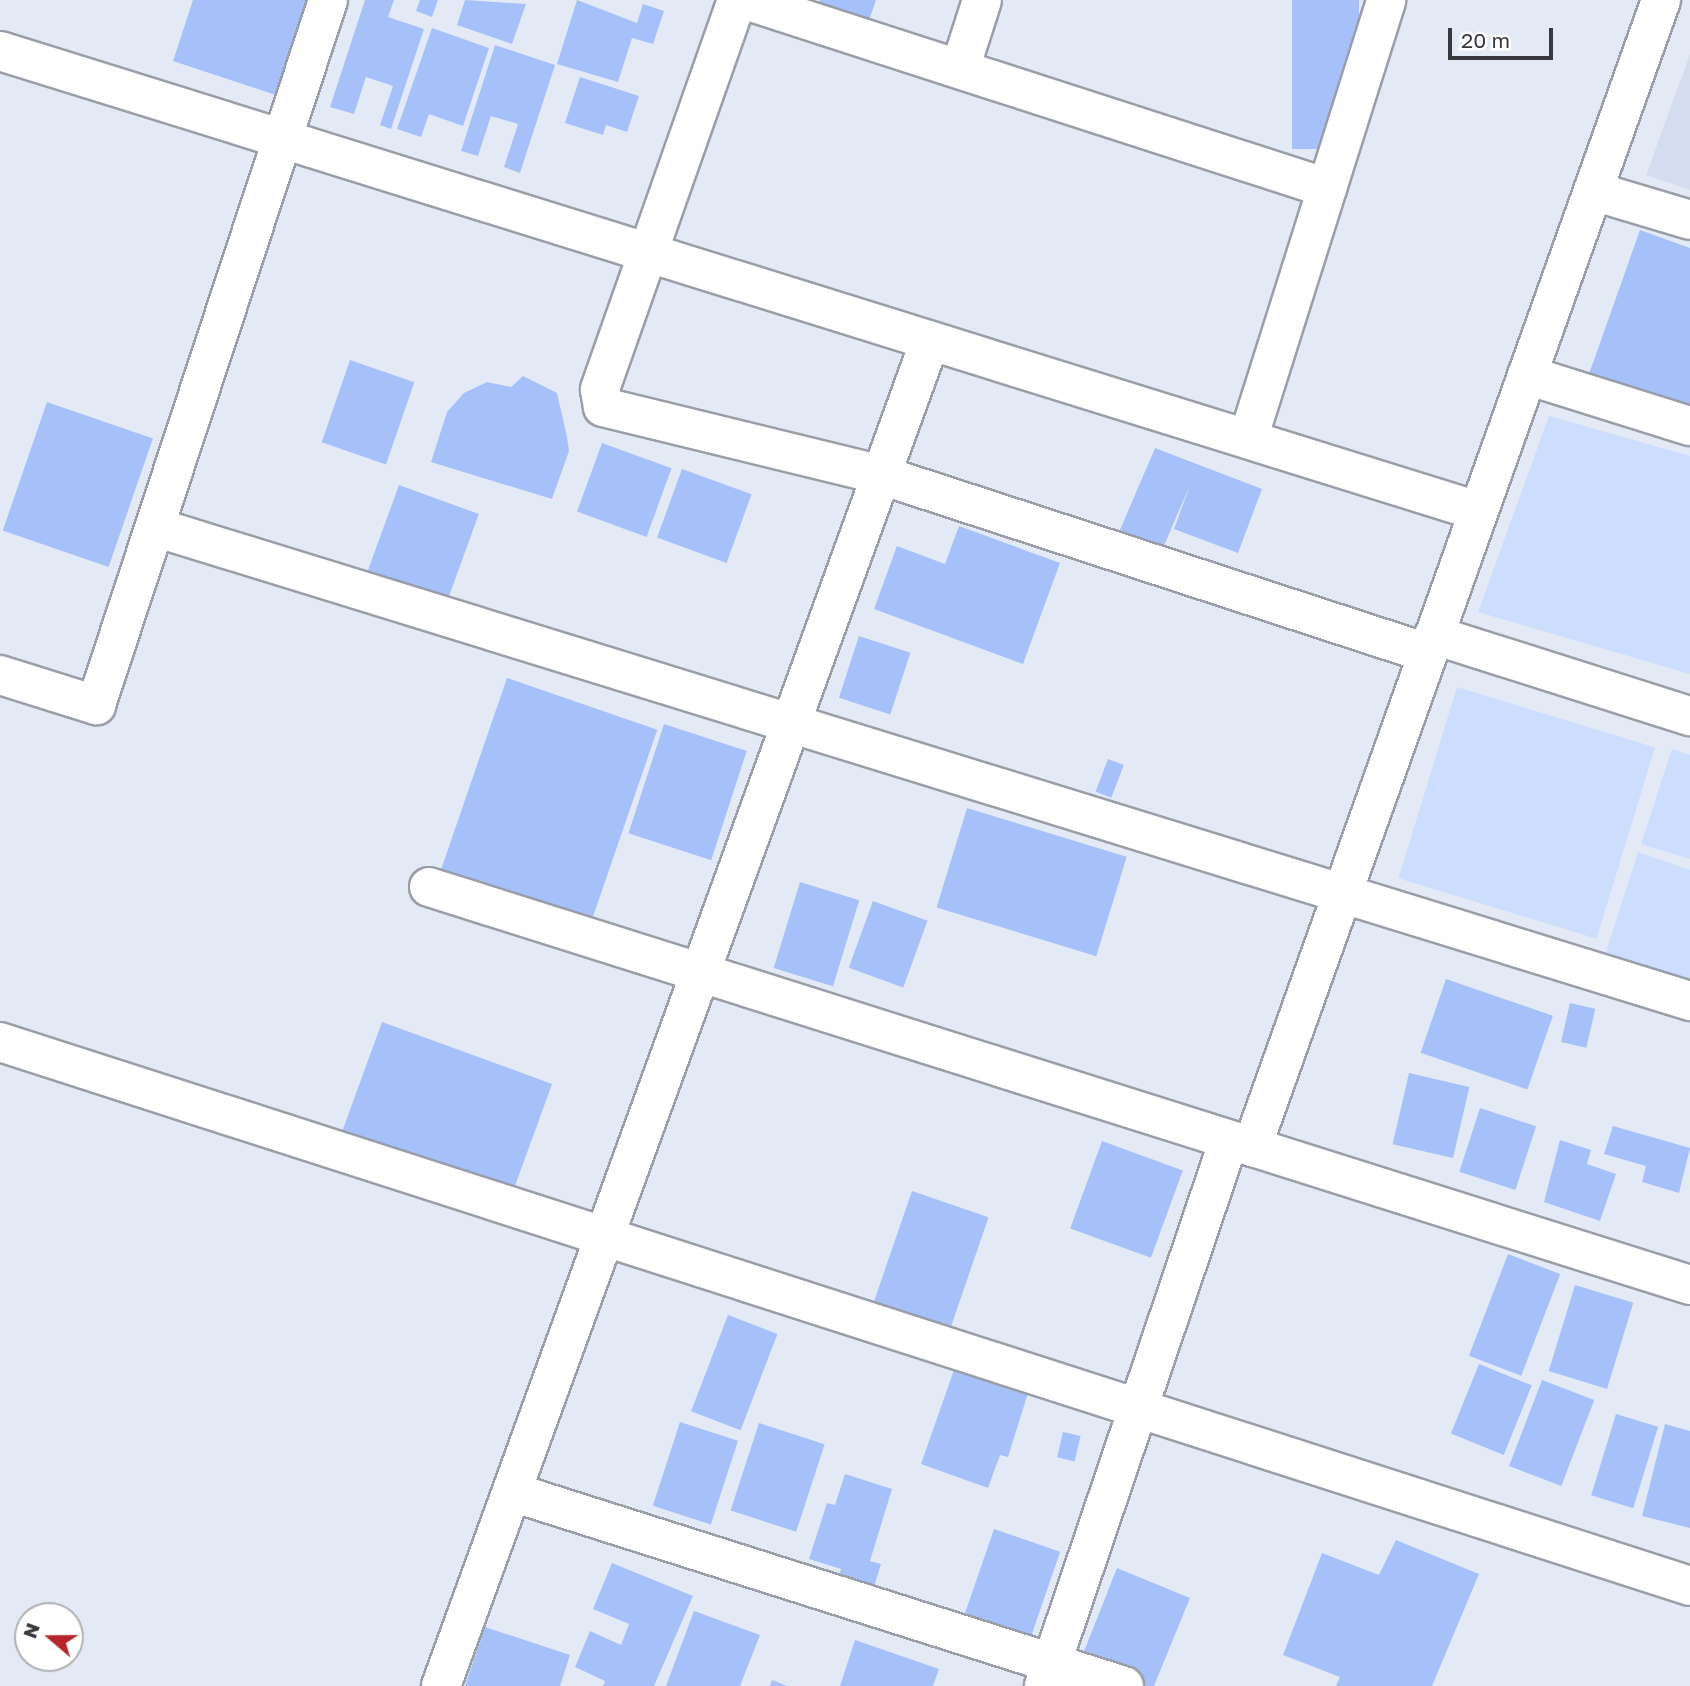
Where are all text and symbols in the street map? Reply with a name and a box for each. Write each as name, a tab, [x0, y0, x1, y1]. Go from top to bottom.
scale bar	[1452, 14, 1557, 58]
text: 20 m	[1461, 27, 1510, 53]
north arrow	[14, 1602, 84, 1672]
text: N	[17, 1620, 44, 1641]

